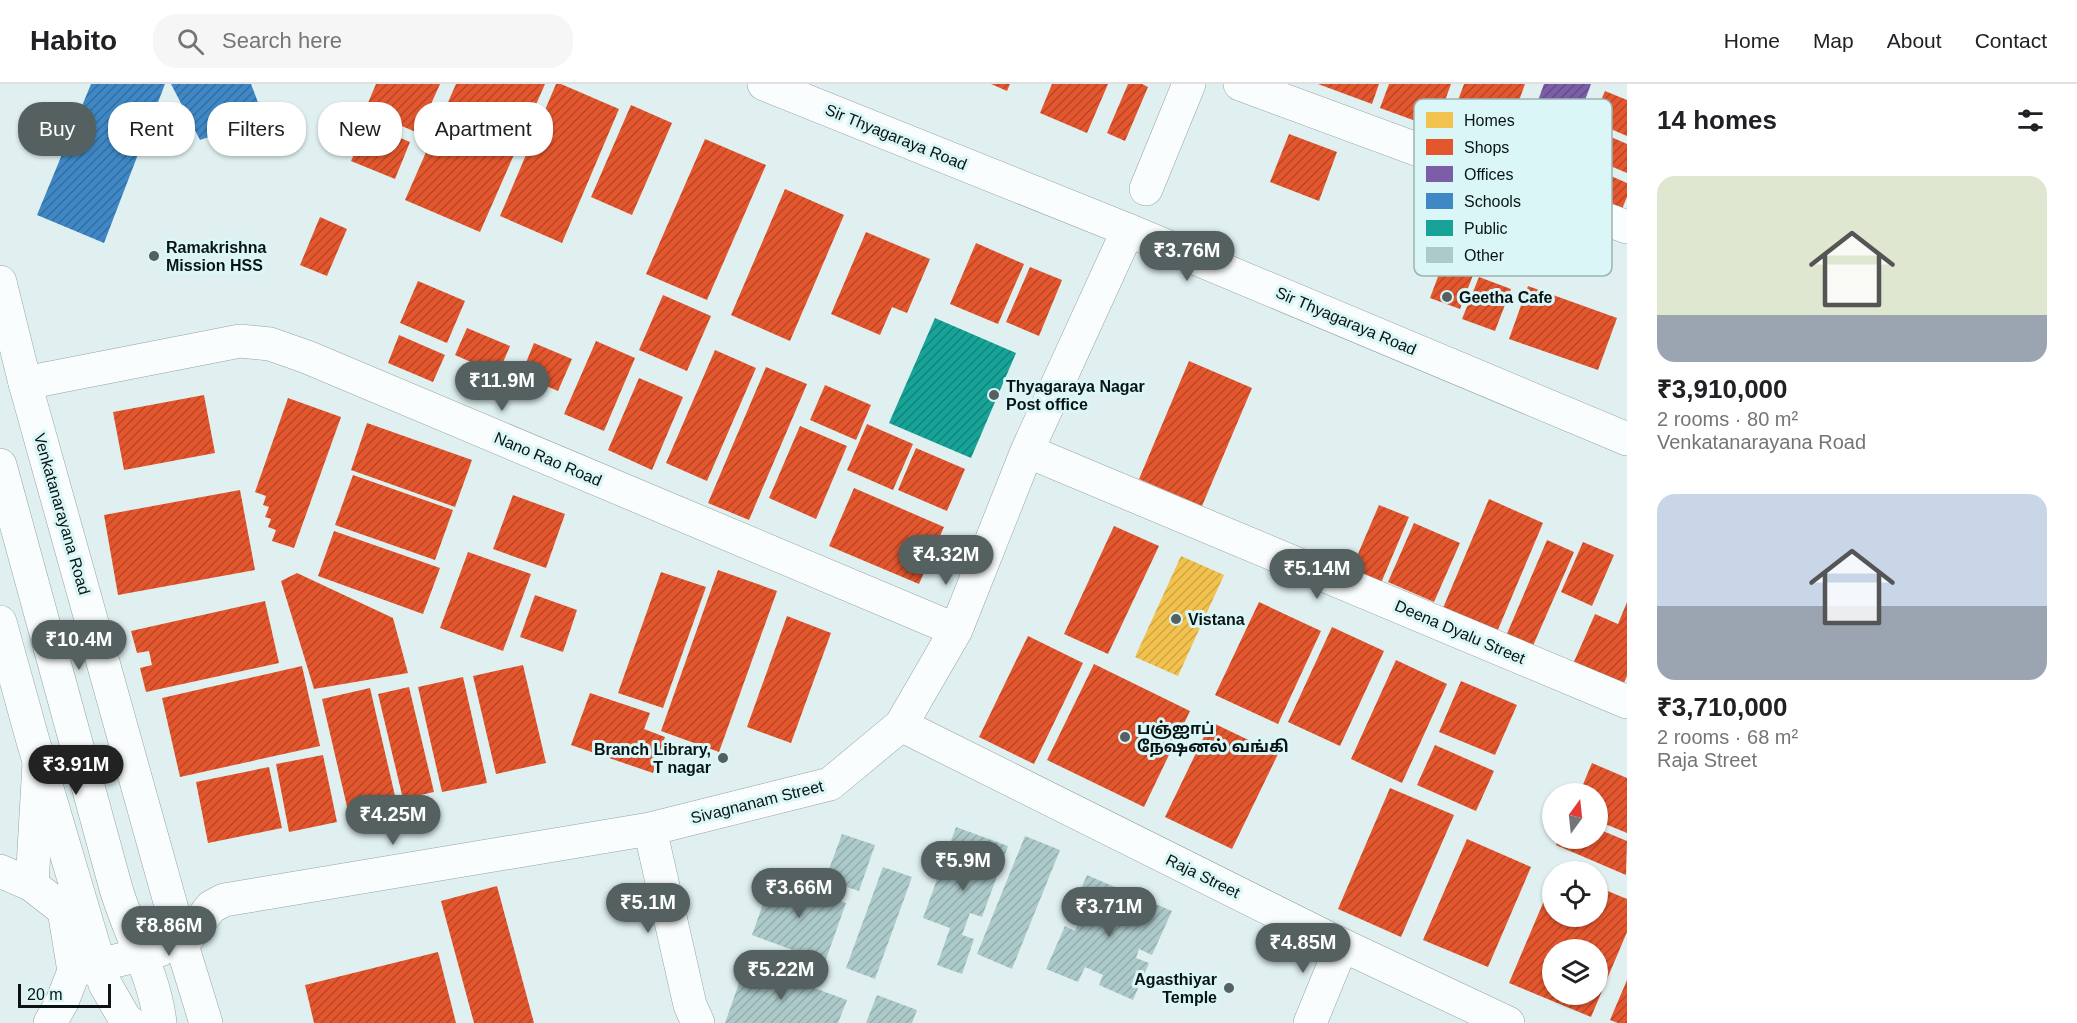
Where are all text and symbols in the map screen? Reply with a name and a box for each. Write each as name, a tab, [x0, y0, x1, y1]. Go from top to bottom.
search box	[153, 14, 573, 68]
text: Habito	[30, 25, 117, 56]
icon: search	[174, 25, 207, 58]
text: Search here	[222, 28, 342, 53]
text: Home	[1724, 29, 1780, 52]
text: Map	[1813, 29, 1854, 52]
text: About	[1887, 29, 1942, 52]
text: Contact	[1975, 29, 2047, 52]
legend	[1414, 99, 1612, 276]
street label: Sir Thyagaraya Road	[823, 101, 969, 173]
chip: Buy	[18, 102, 96, 156]
chip: Rent	[108, 102, 195, 156]
chip: Filters	[207, 102, 306, 156]
chip: New	[318, 102, 402, 156]
chip: Apartment	[414, 102, 553, 156]
icon: filters	[2014, 104, 2047, 137]
text: 14 homes	[1657, 105, 1777, 135]
text: Homes	[1464, 112, 1515, 129]
text: Shops	[1464, 139, 1509, 156]
text: Offices	[1464, 166, 1514, 183]
text: Schools	[1464, 193, 1521, 210]
icon: home	[1798, 215, 1906, 323]
text: Public	[1464, 220, 1508, 237]
pin: ₹3.76M	[1138, 231, 1236, 282]
place label: Ramakrishna Mission HSS	[166, 239, 267, 274]
text: ₹3.76M	[1153, 239, 1221, 261]
text: Other	[1464, 247, 1505, 264]
marker: Ramakrishna Mission HSS	[147, 249, 161, 263]
street label: Sir Thyagaraya Road	[1273, 284, 1419, 358]
place label: Geetha Cafe	[1459, 289, 1552, 306]
marker: Geetha Cafe	[1440, 290, 1454, 304]
pin: ₹11.9M	[453, 361, 551, 412]
text: ₹11.9M	[469, 369, 535, 391]
text: ₹3,910,000	[1657, 374, 1788, 404]
place label: Thyagaraya Nagar Post office	[1006, 378, 1145, 413]
marker: Thyagaraya Nagar Post office	[987, 388, 1001, 402]
text: 2 rooms · 80 m²	[1657, 408, 1798, 430]
street label: Nano Rao Road	[492, 429, 604, 489]
street label: Venkatanarayana Road	[31, 431, 93, 597]
text: Venkatanarayana Road	[1657, 431, 1866, 453]
icon: home	[1798, 533, 1906, 641]
pin: ₹4.32M	[897, 535, 995, 586]
text: ₹4.32M	[912, 543, 980, 565]
pin: ₹5.14M	[1268, 549, 1366, 600]
text: ₹5.14M	[1283, 557, 1351, 579]
street label: Deena Dyalu Street	[1392, 597, 1528, 667]
place label: Vistana	[1188, 611, 1245, 628]
marker: Vistana	[1169, 612, 1183, 626]
pin: ₹10.4M	[30, 620, 128, 671]
text: ₹10.4M	[45, 628, 113, 650]
text: ₹3,710,000	[1657, 692, 1788, 722]
place label: பஞ்ஐாப் நேஷனல் வங்கி	[1137, 720, 1289, 757]
text: 2 rooms · 68 m²	[1657, 726, 1798, 748]
marker: பஞ்ஐாப் நேஷனல் வங்கி	[1118, 730, 1132, 744]
place label: Branch Library, T nagar	[594, 741, 711, 776]
pin: ₹3.91M	[27, 745, 125, 796]
text: Raja Street	[1657, 749, 1757, 771]
marker: Branch Library, T nagar	[716, 751, 730, 765]
text: ₹3.91M	[42, 753, 110, 775]
street label: Sivagnanam Street	[689, 777, 826, 827]
north arrow	[1542, 783, 1608, 849]
map controls	[1542, 783, 1608, 1005]
pin: ₹4.25M	[344, 795, 442, 846]
text: ₹4.25M	[359, 803, 427, 825]
pin: ₹5.9M	[921, 841, 1005, 892]
text: ₹5.9M	[935, 849, 991, 871]
street label: Raja Street	[1163, 851, 1243, 901]
button: locate	[1542, 861, 1608, 927]
pin: ₹3.66M	[750, 868, 848, 919]
text: ₹3.66M	[765, 876, 833, 898]
pin: ₹5.1M	[606, 883, 690, 934]
pin: ₹3.71M	[1060, 887, 1158, 938]
text: ₹5.1M	[620, 891, 676, 913]
text: ₹3.71M	[1075, 895, 1143, 917]
pin: ₹8.86M	[120, 906, 218, 957]
text: ₹8.86M	[135, 914, 203, 936]
pin: ₹4.85M	[1254, 923, 1352, 974]
text: ₹4.85M	[1269, 931, 1337, 953]
button: layers	[1542, 939, 1608, 1005]
pin: ₹5.22M	[732, 950, 830, 1001]
text: ₹5.22M	[747, 958, 815, 980]
place label: Agasthiyar Temple	[1134, 971, 1217, 1006]
scale bar	[18, 981, 111, 1008]
marker: Agasthiyar Temple	[1222, 981, 1236, 995]
text: 20 m	[27, 986, 63, 1003]

